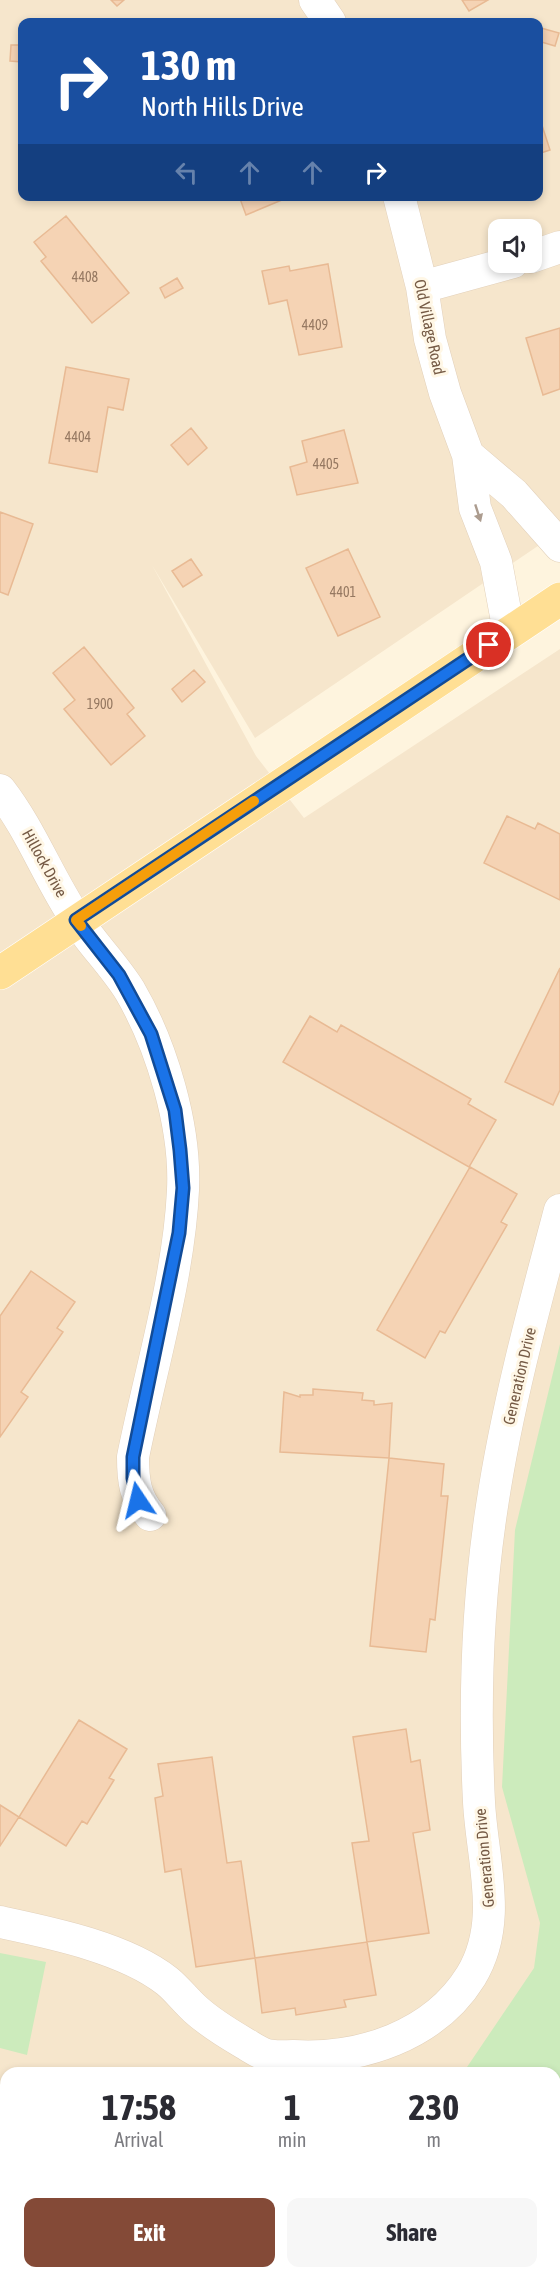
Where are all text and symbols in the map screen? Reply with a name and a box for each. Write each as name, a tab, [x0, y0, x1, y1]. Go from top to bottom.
text: 130 m	[141, 41, 236, 89]
icon: right	[42, 42, 120, 120]
text: North Hills Drive	[141, 91, 304, 122]
icon: left	[170, 156, 203, 189]
icon: ahead	[233, 156, 266, 189]
icon: ahead	[296, 156, 329, 189]
icon: right	[359, 156, 392, 189]
map controls	[488, 219, 542, 273]
button: sound	[488, 219, 542, 273]
house number: 4408	[72, 269, 99, 285]
street label: Old Village Road	[410, 278, 449, 377]
house number: 4409	[302, 317, 328, 333]
house number: 4404	[65, 429, 92, 445]
house number: 4405	[313, 456, 339, 472]
one-way arrow	[473, 504, 483, 522]
house number: 4401	[330, 584, 356, 600]
pin	[463, 619, 514, 670]
icon: arrive	[472, 628, 505, 661]
house number: 1900	[87, 696, 114, 712]
street label: Hillock Drive	[19, 826, 71, 900]
street label: Generation Drive	[499, 1326, 539, 1426]
position arrow	[106, 1468, 170, 1532]
street label: Generation Drive	[471, 1808, 497, 1908]
text: 17:58	[102, 2086, 176, 2128]
text: 1	[284, 2086, 301, 2128]
text: 230	[408, 2086, 459, 2128]
text: Arrival	[114, 2128, 163, 2151]
text: min	[278, 2128, 307, 2151]
text: m	[427, 2128, 441, 2151]
button: Exit	[24, 2198, 275, 2267]
button: Share	[287, 2198, 537, 2267]

